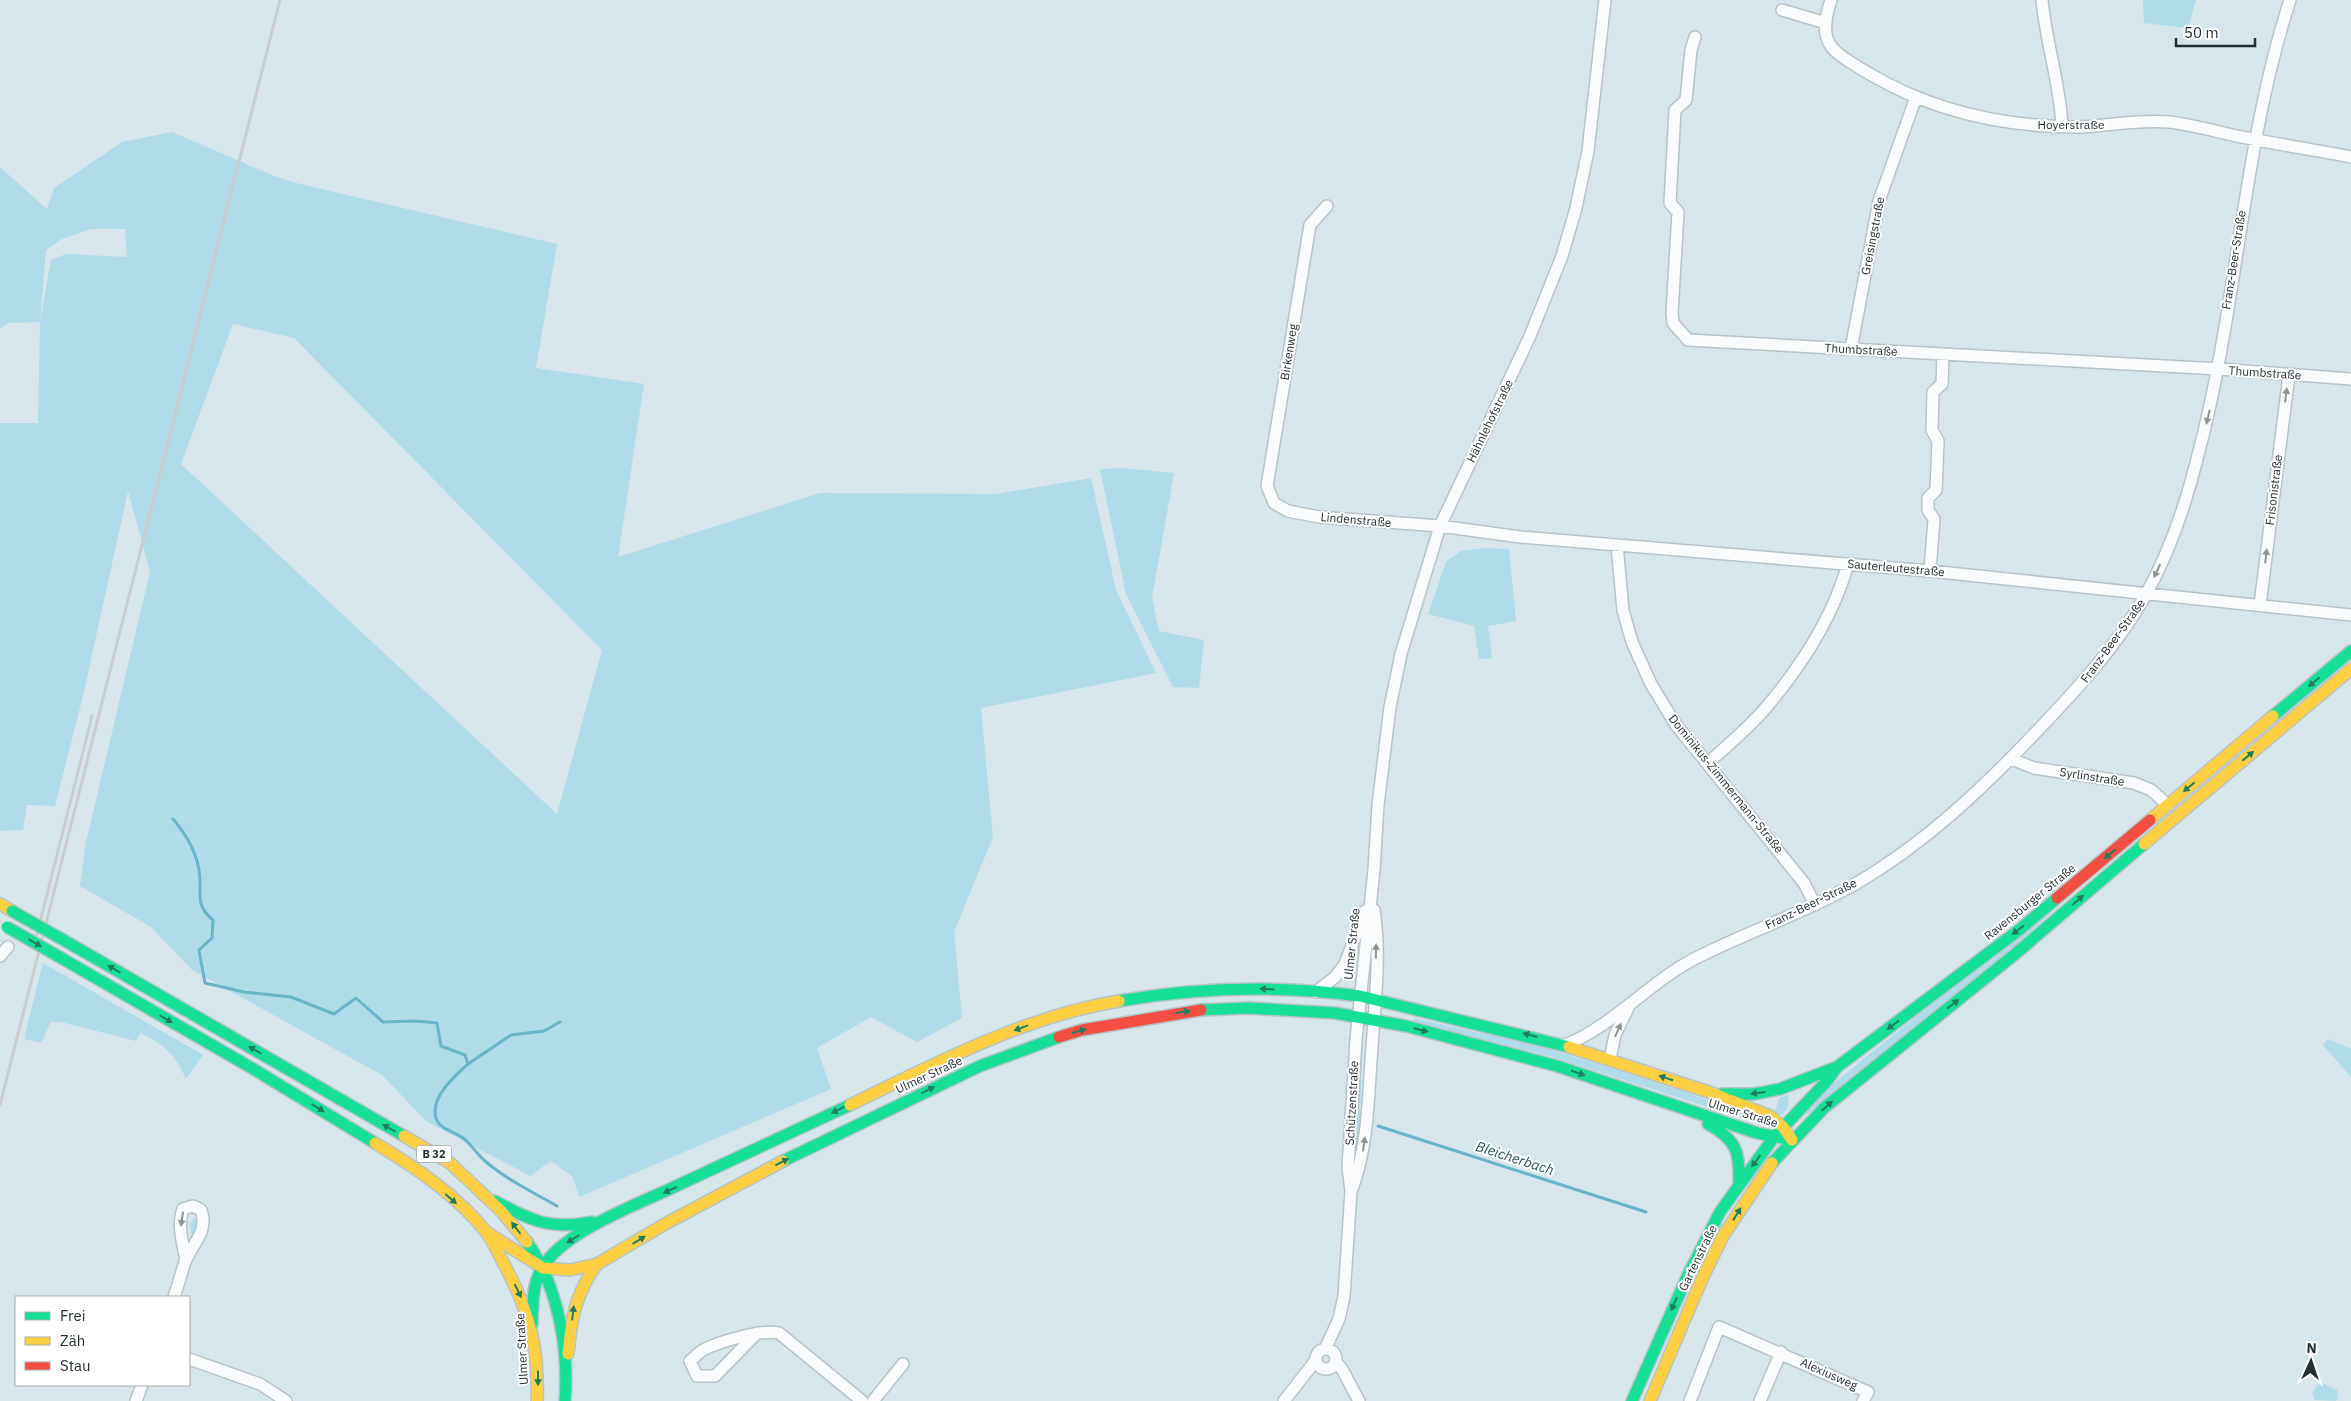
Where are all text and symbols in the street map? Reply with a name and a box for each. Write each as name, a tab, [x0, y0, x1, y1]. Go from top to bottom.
scale bar	[2176, 15, 2255, 47]
text: 50 m	[2184, 23, 2219, 42]
street label: Hoyerstraße	[2037, 117, 2105, 132]
street label: Greisingstraße	[1858, 195, 1888, 276]
street label: Franz-Beer-Straße	[2218, 209, 2249, 311]
street label: Birkenweg	[1277, 322, 1300, 381]
street label: Thumbstraße	[1824, 340, 1898, 359]
street label: Thumbstraße	[2228, 362, 2302, 383]
street label: Hähnlehofstraße	[1463, 376, 1516, 465]
one-way arrow	[2282, 387, 2290, 403]
one-way arrow	[2204, 409, 2212, 424]
street label: Frisonistraße	[2262, 453, 2285, 526]
street label: Lindenstraße	[1320, 509, 1393, 530]
one-way arrow	[2262, 548, 2270, 564]
street label: Sauterleutestraße	[1847, 556, 1946, 579]
one-way arrow	[2153, 564, 2161, 578]
street label: Franz-Beer-Straße	[2077, 595, 2148, 686]
one-way arrow	[2307, 677, 2320, 688]
street label: Dominikus-Zimmermann-Straße	[1666, 711, 1787, 856]
one-way arrow	[2241, 751, 2254, 762]
street label: Syrlinstraße	[2059, 764, 2126, 789]
one-way arrow	[2184, 781, 2196, 793]
one-way arrow	[2104, 848, 2117, 859]
street label: Ravensburger Straße	[1981, 860, 2079, 943]
street label: Franz-Beer-Straße	[1763, 875, 1859, 932]
one-way arrow	[2072, 895, 2085, 906]
street label: Ulmer Straße	[1340, 907, 1363, 980]
one-way arrow	[2012, 925, 2025, 936]
one-way arrow	[29, 939, 42, 948]
one-way arrow	[1372, 943, 1380, 959]
one-way arrow	[107, 965, 120, 974]
one-way arrow	[1259, 984, 1275, 992]
one-way arrow	[1946, 998, 1959, 1009]
one-way arrow	[1175, 1008, 1191, 1016]
one-way arrow	[159, 1014, 172, 1023]
one-way arrow	[1887, 1019, 1900, 1030]
one-way arrow	[1615, 1023, 1623, 1037]
one-way arrow	[1013, 1024, 1028, 1032]
one-way arrow	[1413, 1026, 1428, 1034]
one-way arrow	[1071, 1027, 1086, 1035]
one-way arrow	[1522, 1031, 1537, 1039]
one-way arrow	[247, 1046, 262, 1054]
street label: Ulmer Straße	[893, 1052, 965, 1097]
street label: Schützenstraße	[1342, 1060, 1361, 1146]
one-way arrow	[1570, 1070, 1585, 1077]
one-way arrow	[1658, 1074, 1673, 1082]
one-way arrow	[920, 1086, 935, 1094]
one-way arrow	[1749, 1089, 1765, 1097]
street label: Ulmer Straße	[1707, 1095, 1780, 1130]
one-way arrow	[1820, 1100, 1832, 1112]
one-way arrow	[312, 1103, 325, 1112]
one-way arrow	[831, 1106, 845, 1114]
one-way arrow	[382, 1124, 397, 1132]
one-way arrow	[1360, 1135, 1368, 1151]
water label: Bleicherbach	[1474, 1137, 1556, 1179]
road number: B 32	[416, 1146, 452, 1162]
one-way arrow	[1751, 1154, 1762, 1167]
one-way arrow	[774, 1158, 789, 1166]
one-way arrow	[663, 1186, 677, 1194]
one-way arrow	[445, 1193, 457, 1205]
one-way arrow	[1732, 1208, 1741, 1221]
one-way arrow	[177, 1211, 185, 1227]
one-way arrow	[510, 1222, 521, 1235]
street label: Gartenstraße	[1675, 1222, 1720, 1293]
one-way arrow	[566, 1235, 579, 1244]
one-way arrow	[633, 1235, 646, 1244]
one-way arrow	[514, 1284, 522, 1298]
legend	[15, 1296, 190, 1386]
one-way arrow	[1670, 1296, 1679, 1311]
one-way arrow	[569, 1304, 577, 1320]
text: Frei	[60, 1306, 86, 1325]
street label: Ulmer Straße	[512, 1312, 531, 1385]
text: Zäh	[60, 1331, 85, 1350]
north arrow	[2286, 1336, 2336, 1386]
text: N	[2306, 1339, 2317, 1357]
street label: Alexiusweg	[1798, 1354, 1861, 1393]
text: Stau	[60, 1356, 91, 1375]
one-way arrow	[534, 1370, 542, 1386]

